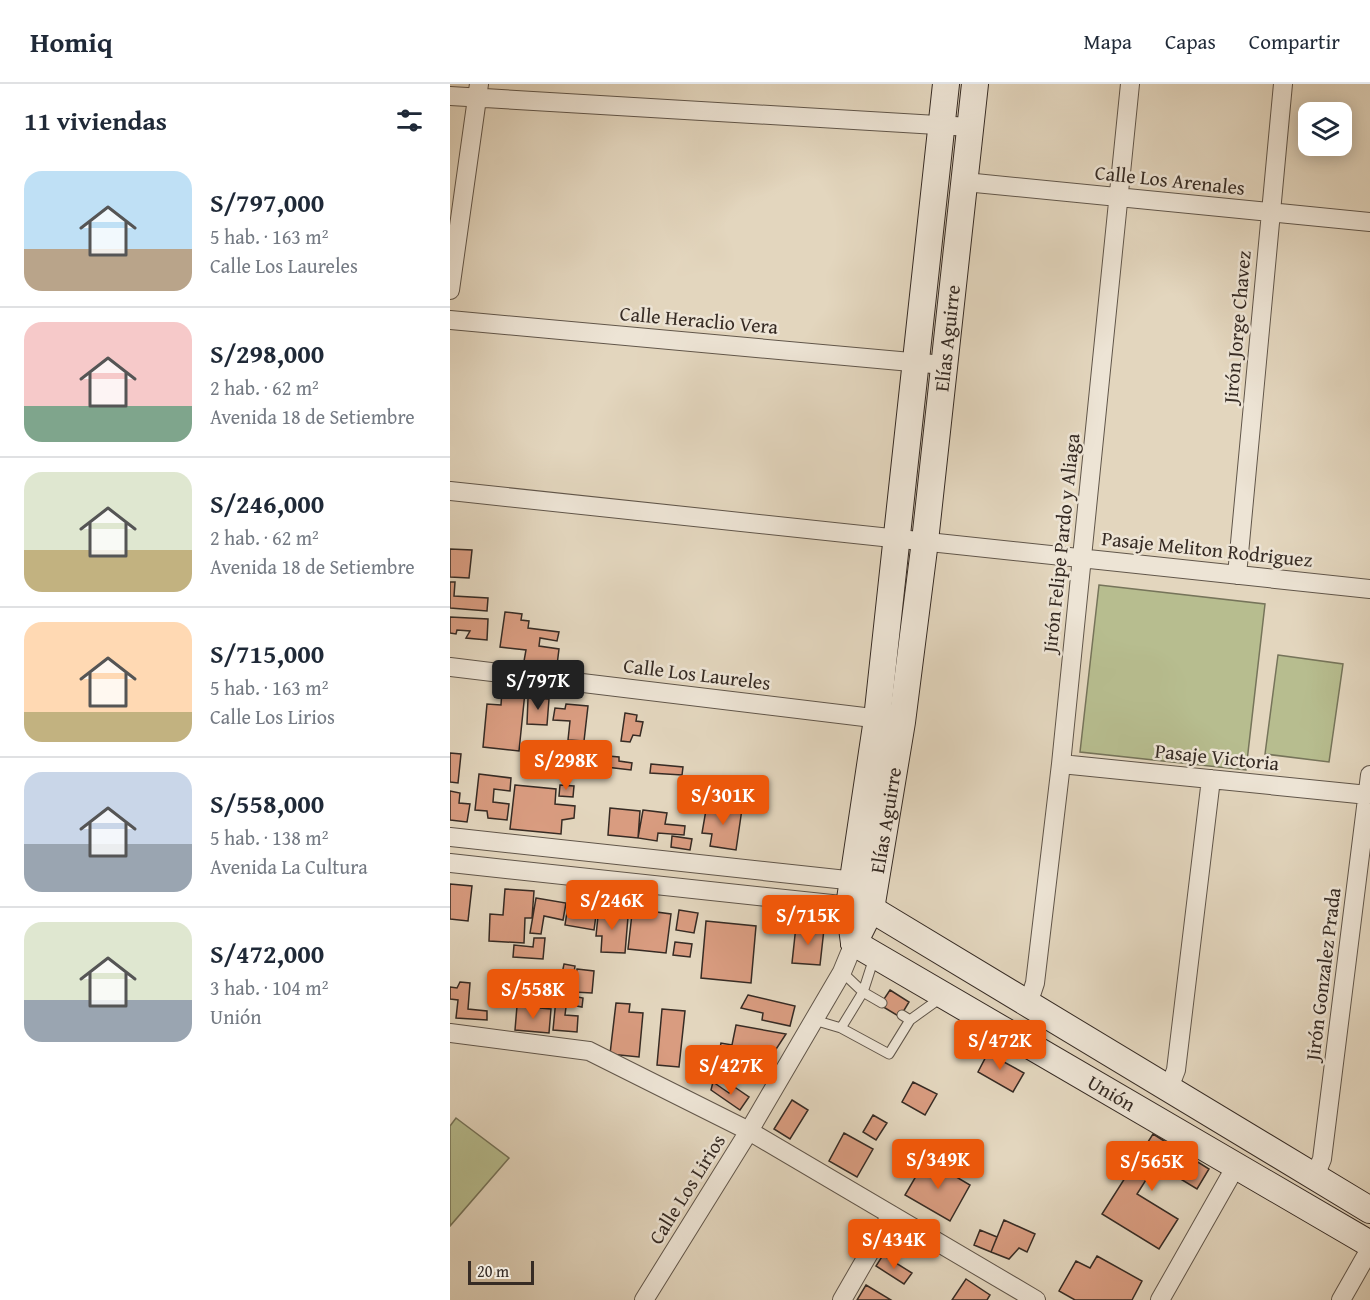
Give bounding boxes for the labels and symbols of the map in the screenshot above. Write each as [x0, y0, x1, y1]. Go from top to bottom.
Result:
street label: Calle Los Arenales [1094, 157, 1247, 202]
street label: Jirón Jorge Chavez [1215, 249, 1258, 408]
street label: Elías Aguirre [926, 283, 967, 393]
street label: Calle Heraclio Vera [619, 298, 780, 341]
street label: Jirón Felipe Pardo y Aliaga [1034, 431, 1086, 657]
street label: Pasaje Meliton Rodriguez [1100, 523, 1314, 574]
street label: Calle Los Laureles [622, 650, 772, 697]
pin: S/797K [489, 660, 587, 711]
street label: Pasaje Victoria [1153, 736, 1281, 778]
pin: S/298K [517, 740, 615, 791]
street label: Elías Aguirre [862, 765, 908, 875]
pin: S/301K [674, 775, 772, 826]
pin: S/246K [563, 880, 661, 931]
street label: Jirón Gonzalez Prada [1297, 885, 1348, 1065]
pin: S/715K [759, 895, 857, 946]
pin: S/558K [484, 969, 582, 1020]
pin: S/472K [951, 1020, 1049, 1071]
pin: S/427K [682, 1045, 780, 1096]
street label: Unión [1082, 1067, 1141, 1118]
street label: Calle Los Lirios [641, 1128, 732, 1249]
pin: S/349K [889, 1139, 987, 1190]
pin: S/565K [1103, 1141, 1201, 1192]
pin: S/434K [845, 1219, 943, 1270]
scale bar [468, 1258, 534, 1286]

